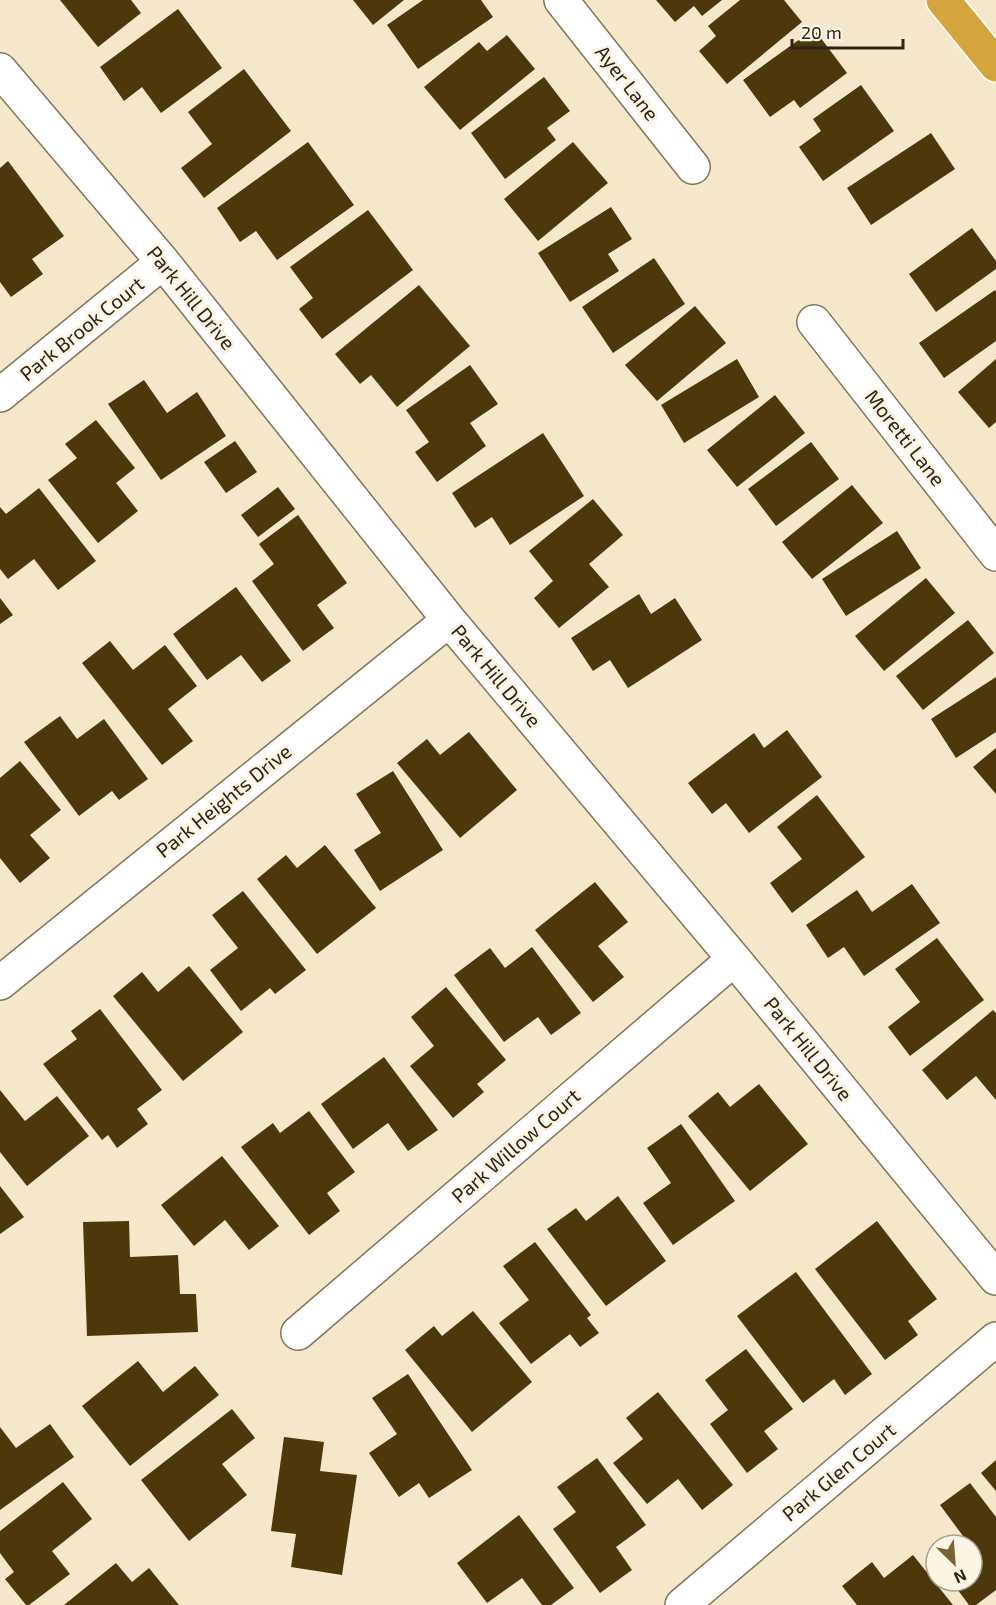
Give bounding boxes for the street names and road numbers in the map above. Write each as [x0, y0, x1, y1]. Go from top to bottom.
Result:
street label: Ayer Lane [591, 40, 665, 125]
street label: Park Hill Drive [143, 241, 241, 354]
street label: Park Brook Court [15, 271, 148, 385]
street label: Moretti Lane [861, 384, 951, 490]
street label: Park Hill Drive [447, 619, 547, 732]
street label: Park Heights Drive [151, 738, 296, 862]
street label: Park Hill Drive [760, 992, 858, 1105]
street label: Park Willow Court [446, 1083, 585, 1208]
street label: Park Glen Court [777, 1417, 900, 1526]

